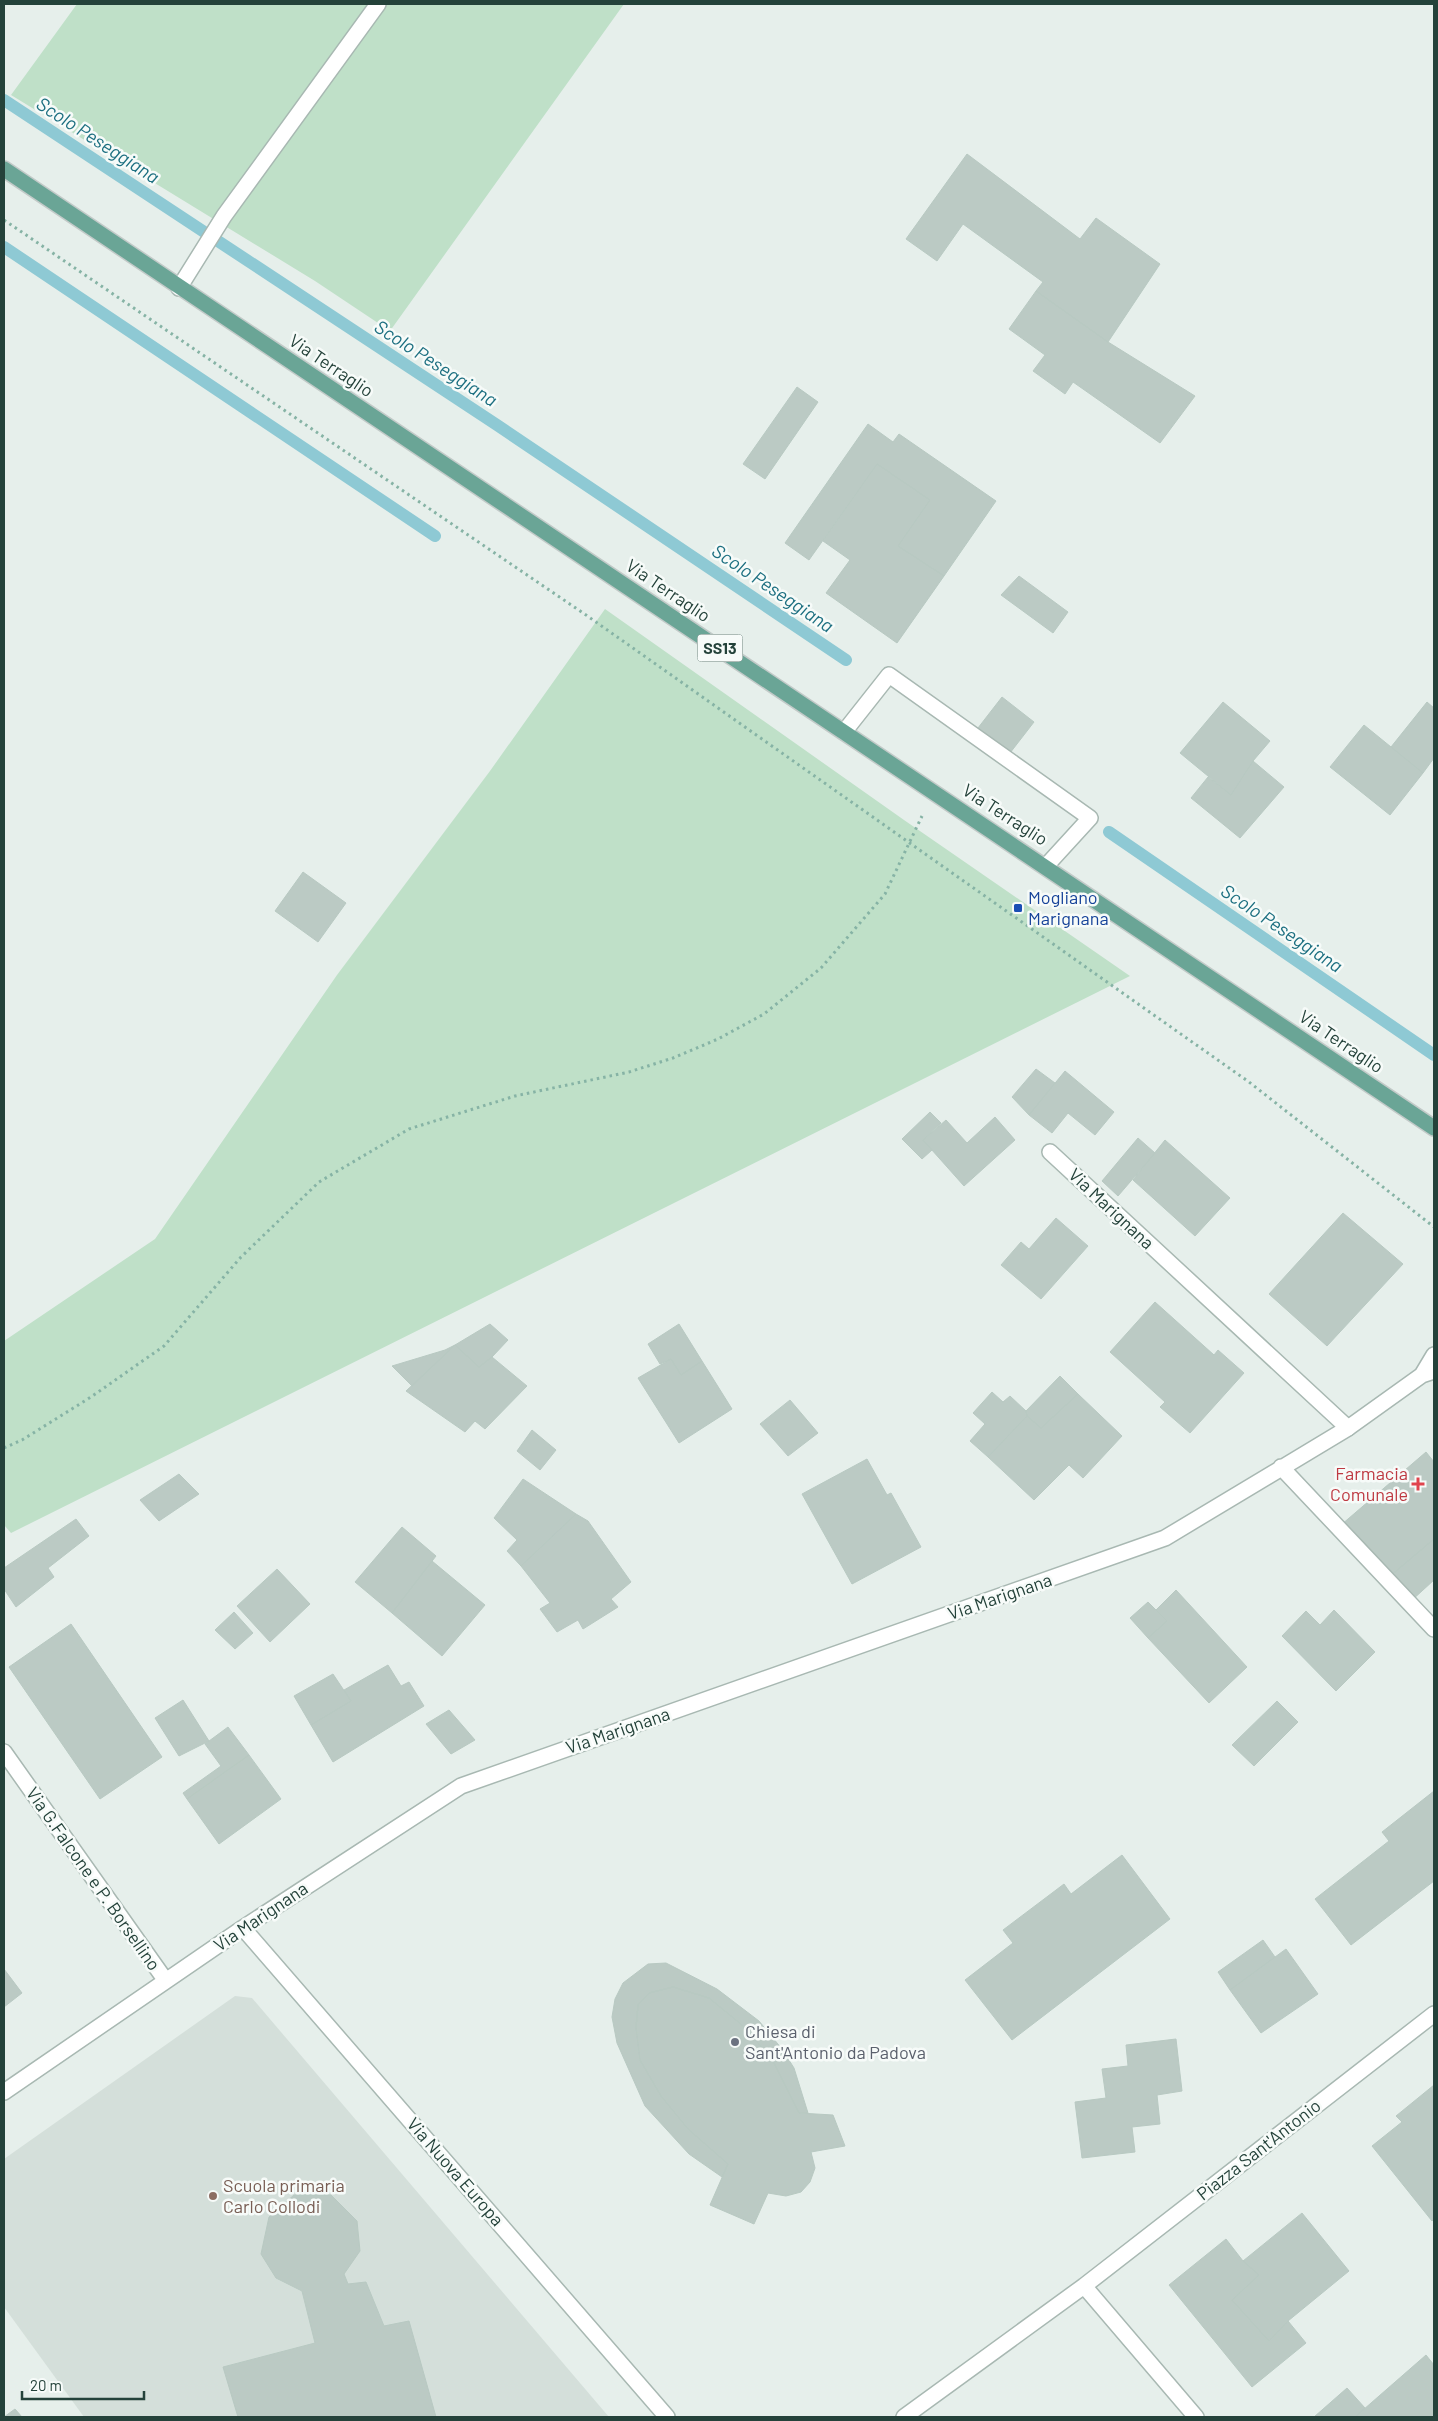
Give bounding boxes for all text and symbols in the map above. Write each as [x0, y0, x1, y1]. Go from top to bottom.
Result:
water label: Scolo Peseggiana [33, 91, 164, 188]
water label: Scolo Peseggiana [371, 314, 502, 411]
street label: Via Terraglio [285, 329, 378, 401]
water label: Scolo Peseggiana [708, 538, 838, 637]
street label: Via Terraglio [622, 554, 715, 626]
road number: SS13 [698, 634, 742, 661]
street label: Via Terraglio [959, 779, 1052, 850]
water label: Scolo Peseggiana [1217, 878, 1347, 977]
place label: Mogliano Marignana [1028, 886, 1109, 929]
marker: Mogliano Marignana [1012, 902, 1024, 914]
street label: Via Terraglio [1295, 1005, 1388, 1077]
street label: Via Marignana [1064, 1163, 1159, 1253]
place label: Farmacia Comunale [1330, 1462, 1408, 1505]
marker: Farmacia Comunale [1412, 1478, 1424, 1490]
street label: Via Marignana [945, 1568, 1055, 1624]
street label: Via Marignana [563, 1702, 673, 1758]
street label: Via G.Falcone e P. Borsellino [22, 1783, 166, 1974]
street label: Via Marignana [209, 1877, 312, 1956]
place label: Chiesa di Sant'Antonio da Padova [745, 2020, 926, 2063]
marker: Chiesa di Sant'Antonio da Padova [729, 2036, 741, 2048]
street label: Piazza Sant'Antonio [1192, 2094, 1325, 2204]
street label: Via Nuova Europa [403, 2113, 509, 2230]
place label: Scuola primaria Carlo Collodi [223, 2174, 345, 2217]
marker: Scuola primaria Carlo Collodi [207, 2190, 219, 2202]
scale bar [22, 2368, 145, 2400]
text: 20 m [30, 2376, 62, 2394]

